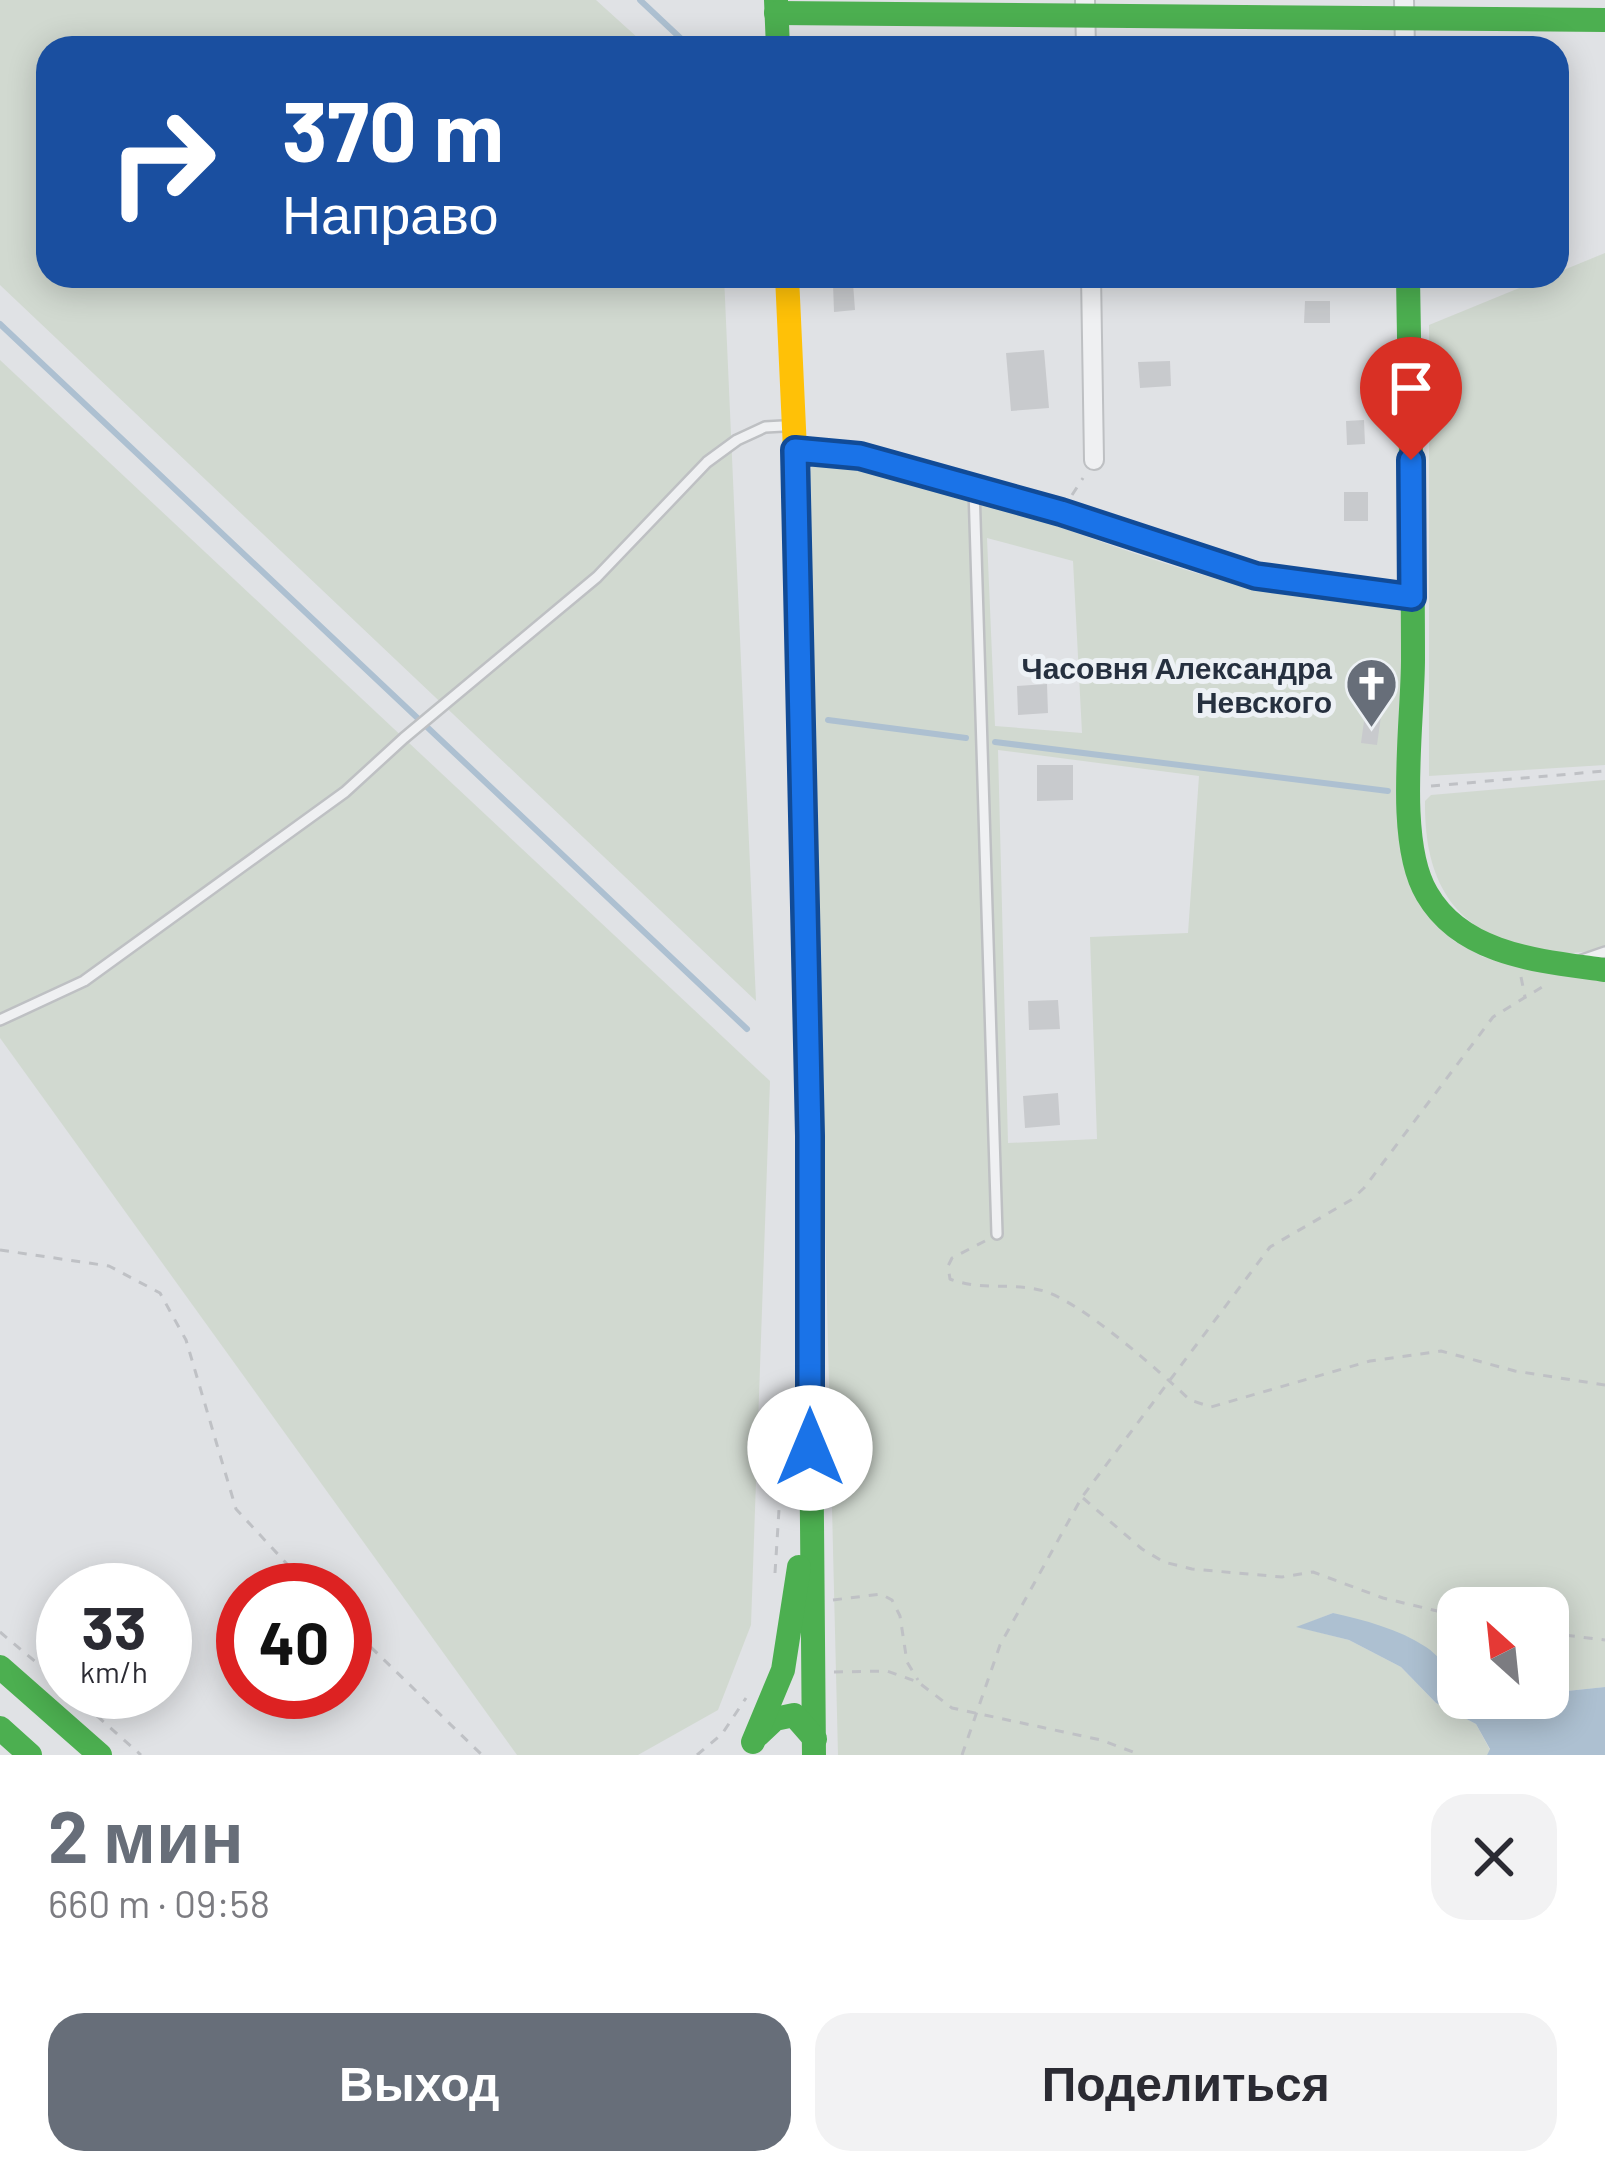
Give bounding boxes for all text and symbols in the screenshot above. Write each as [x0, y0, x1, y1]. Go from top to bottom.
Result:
text: 370 m [282, 78, 504, 179]
icon: right [84, 84, 240, 240]
text: Направо [282, 180, 498, 245]
pin [1360, 337, 1462, 460]
icon: arrive [1378, 355, 1444, 421]
place label: Часовня Александра Невского [1022, 649, 1332, 719]
church icon: Часовня Александра Невского [1343, 656, 1399, 730]
position arrow [747, 1385, 873, 1511]
speed limit sign: 40 [216, 1563, 372, 1719]
north arrow [1437, 1587, 1569, 1719]
map controls [1437, 1587, 1569, 1719]
text: 33 [82, 1590, 146, 1662]
text: km/h [80, 1653, 148, 1689]
text: 2 мин [48, 1791, 244, 1877]
button: close [1431, 1794, 1557, 1920]
text: 660 m · 09:58 [48, 1879, 270, 1926]
button: Выход [48, 2013, 791, 2151]
button: Поделиться [815, 2013, 1557, 2151]

